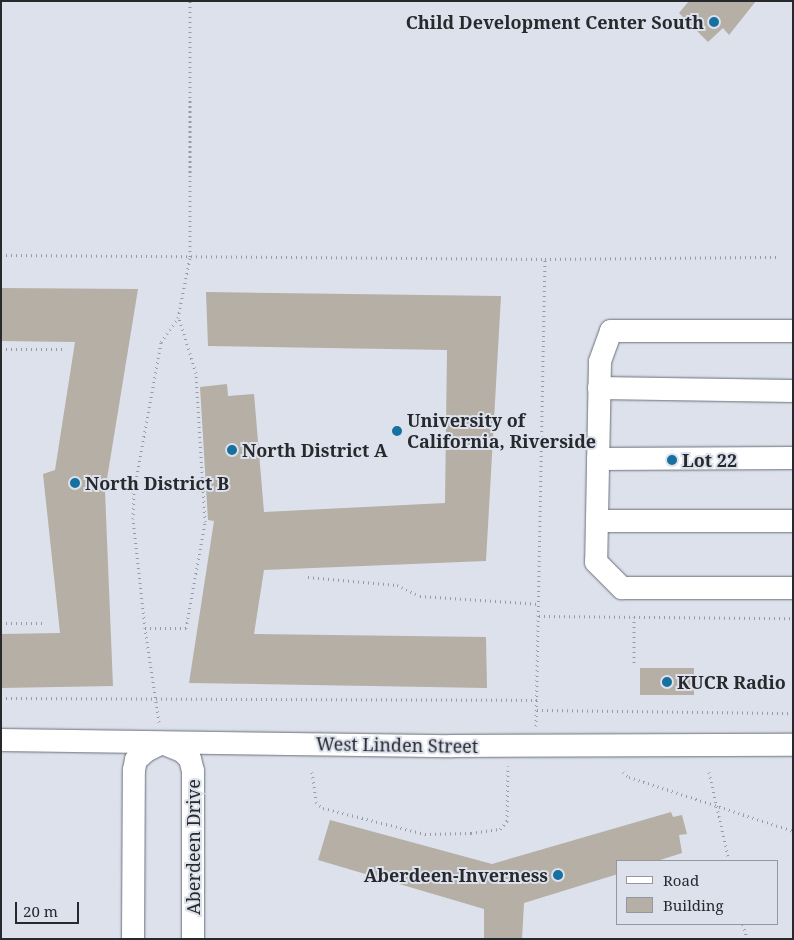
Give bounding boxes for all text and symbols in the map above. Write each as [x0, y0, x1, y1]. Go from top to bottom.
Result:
place label: Child Development Center South [406, 11, 704, 33]
marker: Child Development Center South [708, 16, 720, 28]
place label: University of California, Riverside [407, 410, 596, 452]
marker: University of California, Riverside [391, 425, 403, 437]
place label: North District A [242, 439, 387, 461]
marker: North District A [226, 444, 238, 456]
place label: Lot 22 [682, 449, 737, 471]
marker: Lot 22 [666, 454, 678, 466]
place label: North District B [85, 472, 229, 494]
marker: North District B [69, 477, 81, 489]
place label: KUCR Radio [677, 671, 786, 693]
marker: KUCR Radio [661, 676, 673, 688]
street label: West Linden Street [316, 733, 478, 757]
street label: Aberdeen Drive [182, 779, 204, 915]
legend [616, 860, 779, 925]
place label: Aberdeen-Inverness [364, 864, 548, 886]
marker: Aberdeen-Inverness [552, 869, 564, 881]
text: Road [663, 870, 699, 890]
scale bar [18, 892, 81, 924]
text: Building [663, 895, 724, 915]
text: 20 m [23, 901, 58, 921]

